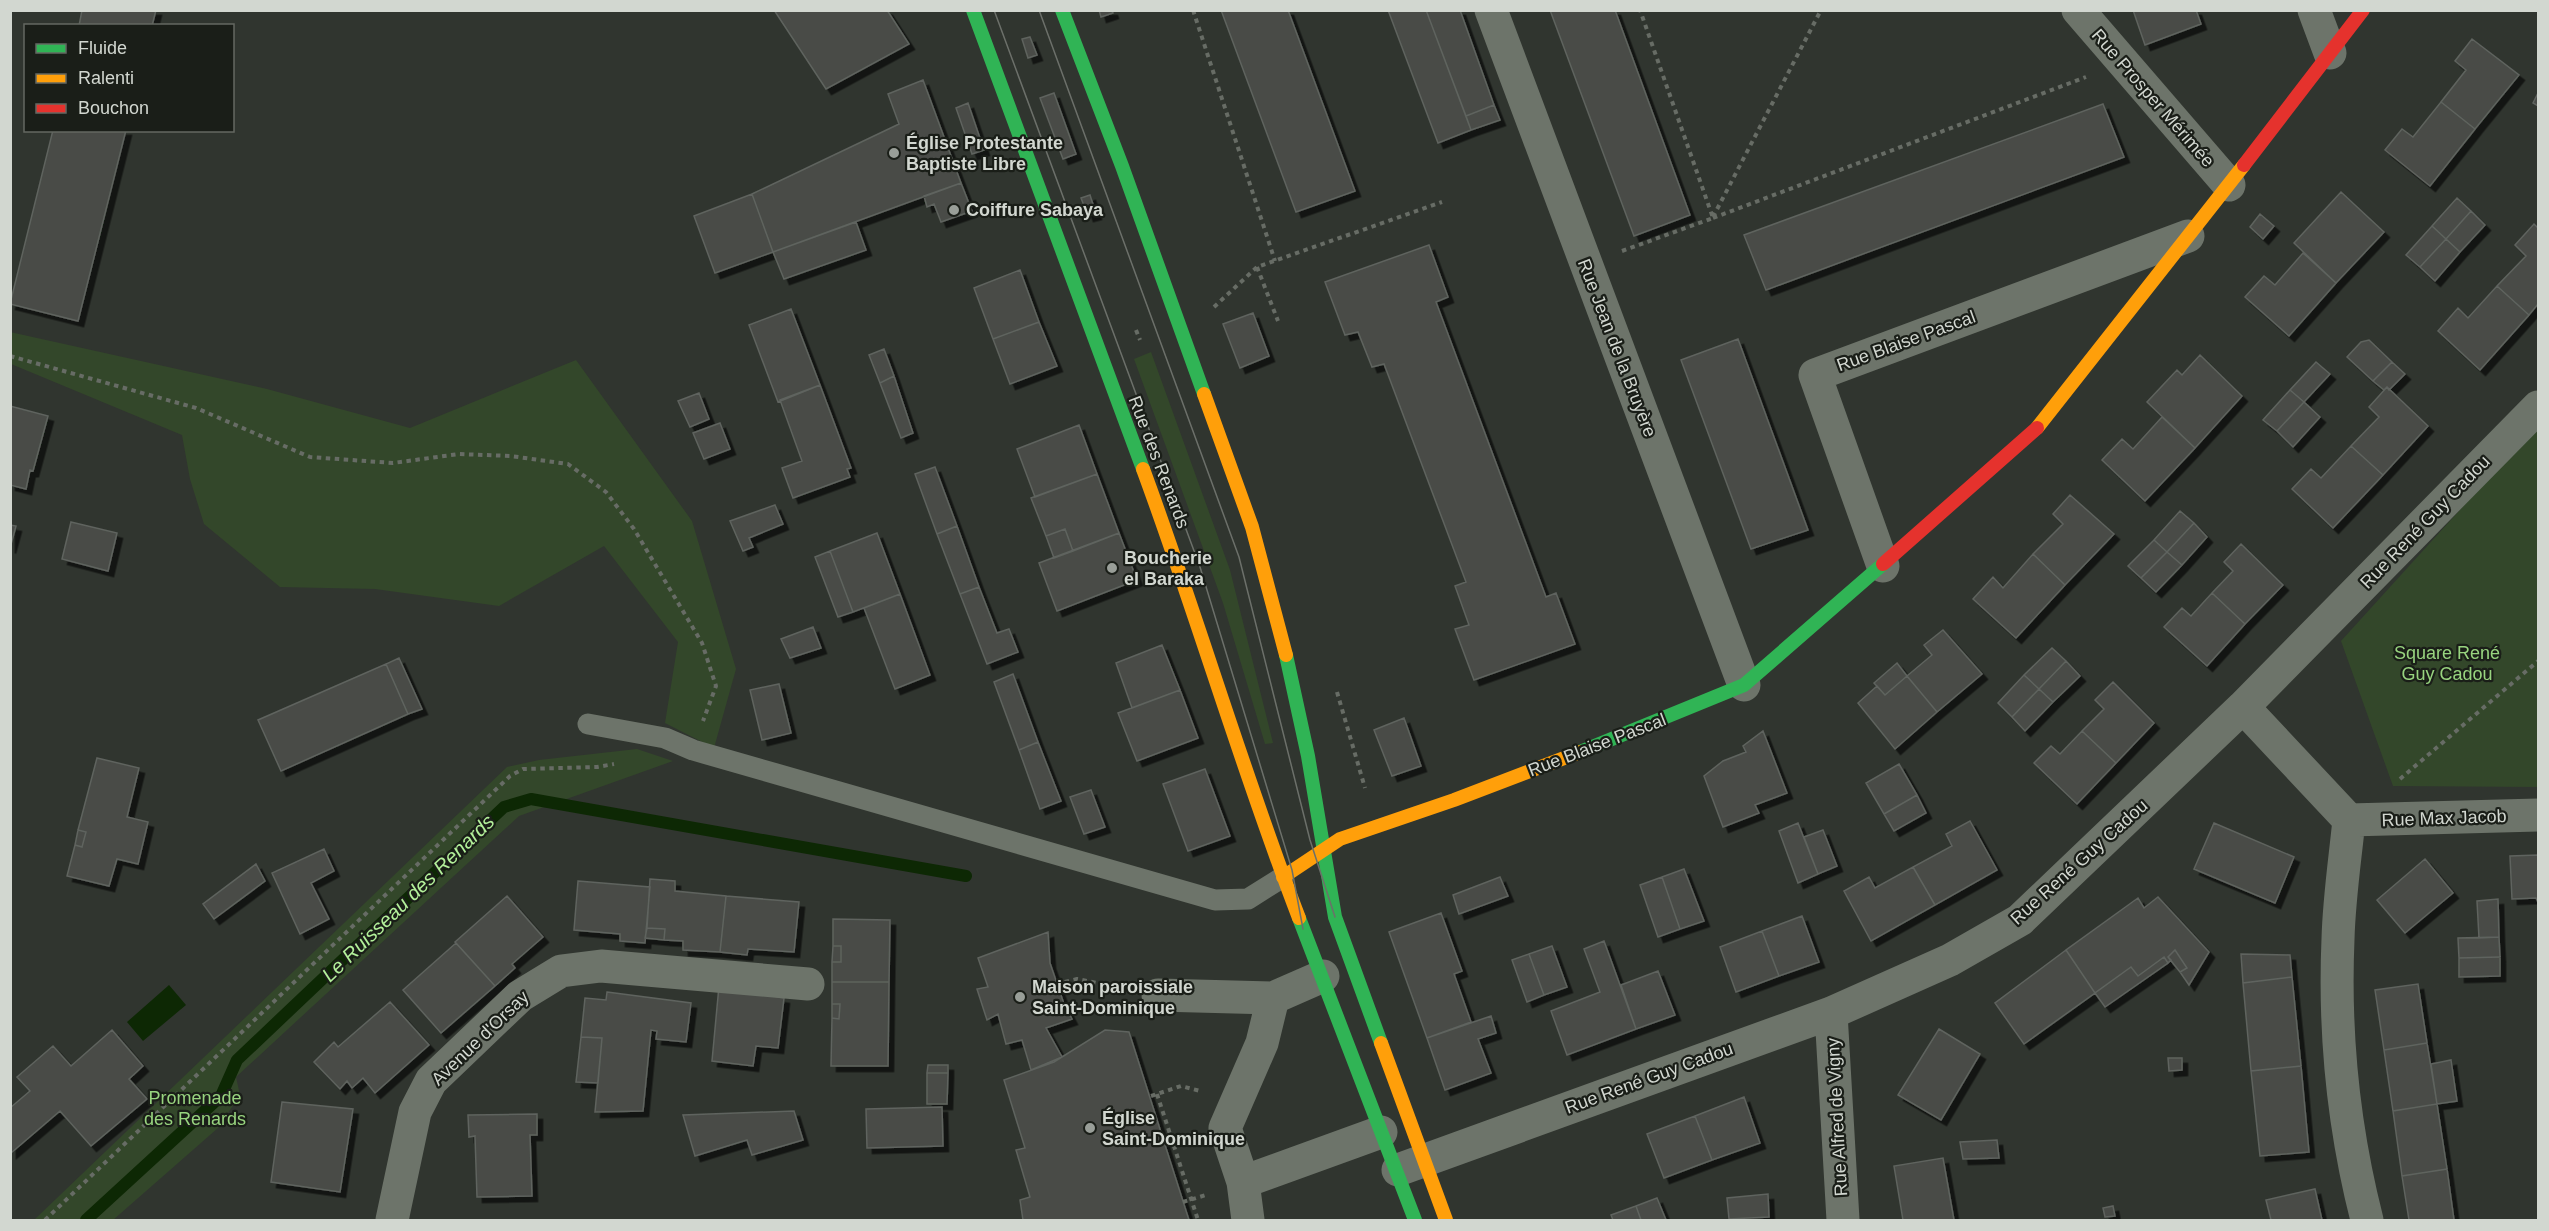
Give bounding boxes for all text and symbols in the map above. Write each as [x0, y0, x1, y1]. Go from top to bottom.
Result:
legend [24, 24, 234, 132]
street label: Rue Prosper Mérimée [2088, 25, 2218, 171]
text: Fluide [78, 38, 127, 58]
text: Ralenti [78, 68, 134, 88]
text: Bouchon [78, 98, 149, 118]
place label: Église Protestante Baptiste Libre [906, 132, 1063, 174]
marker: Église Protestante Baptiste Libre [887, 146, 901, 160]
place label: Coiffure Sabaya [966, 200, 1104, 220]
marker: Coiffure Sabaya [947, 203, 961, 217]
street label: Rue Jean de la Bruyère [1574, 256, 1660, 440]
street label: Rue Blaise Pascal [1834, 307, 1978, 375]
street label: Rue des Renards [1125, 393, 1193, 531]
street label: Rue René Guy Cadou [2356, 451, 2494, 593]
place label: Boucherie el Baraka [1124, 548, 1212, 589]
marker: Boucherie el Baraka [1105, 561, 1119, 575]
park label: Square René Guy Cadou [2394, 643, 2500, 684]
street label: Rue Blaise Pascal [1525, 709, 1669, 781]
street label: Rue René Guy Cadou [2006, 795, 2152, 929]
street label: Rue Max Jacob [2381, 806, 2507, 830]
water label: Le Ruisseau des Renards [318, 810, 498, 986]
place label: Maison paroissiale Saint-Dominique [1032, 977, 1193, 1018]
street label: Avenue d'Orsay [427, 987, 533, 1089]
marker: Maison paroissiale Saint-Dominique [1013, 990, 1027, 1004]
street label: Rue Alfred de Vigny [1823, 1037, 1851, 1197]
street label: Rue René Guy Cadou [1562, 1038, 1736, 1118]
park label: Promenade des Renards [144, 1088, 246, 1129]
place label: Église Saint-Dominique [1102, 1107, 1245, 1149]
marker: Église Saint-Dominique [1083, 1121, 1097, 1135]

